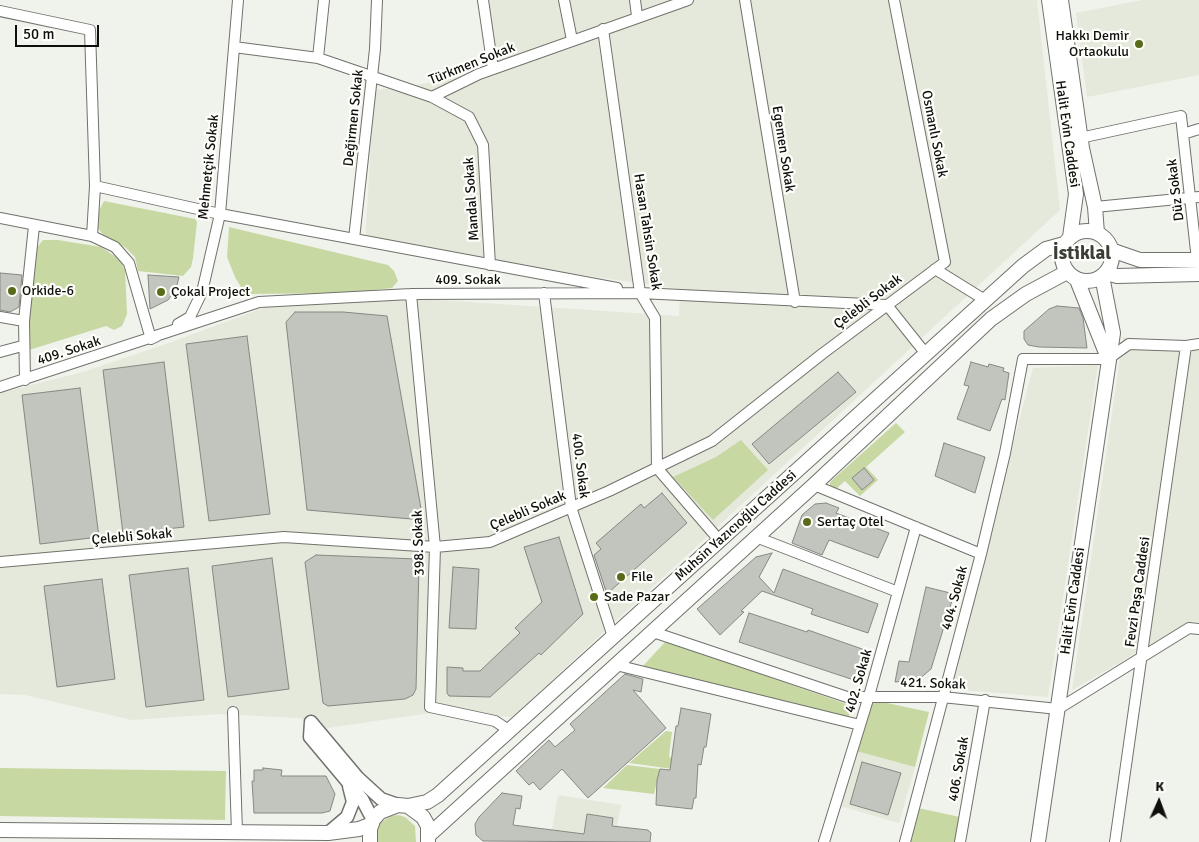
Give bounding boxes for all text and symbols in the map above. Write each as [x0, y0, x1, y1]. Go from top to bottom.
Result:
scale bar [18, 15, 101, 47]
text: 50 m [23, 25, 54, 43]
place label: Hakkı Demir Ortaokulu [1055, 28, 1129, 60]
marker: Hakkı Demir Ortaokulu [1133, 38, 1145, 50]
street label: Türkmen Sokak [427, 39, 517, 89]
street label: Değirmen Sokak [341, 69, 367, 167]
street label: Halit Evin Caddesi [1051, 79, 1083, 189]
street label: Osmanlı Sokak [917, 89, 951, 179]
street label: Egemen Sokak [768, 105, 798, 193]
street label: Mehmetçik Sokak [195, 114, 223, 220]
street label: Mandal Sokak [461, 157, 483, 241]
street label: Düz Sokak [1164, 158, 1188, 222]
street label: Hasan Tahsin Sokak [629, 172, 665, 292]
district label: İstiklal [1053, 243, 1111, 265]
street label: Çelebli Sokak [831, 271, 905, 333]
street label: 409. Sokak [435, 272, 501, 288]
place label: Orkide-6 [22, 283, 74, 299]
place label: Çokal Project [171, 284, 250, 300]
marker: Orkide-6 [6, 285, 18, 297]
marker: Çokal Project [155, 286, 167, 298]
street label: 409. Sokak [35, 333, 103, 369]
street label: 400. Sokak [568, 432, 592, 500]
street label: Muhsin Yazıcıoğlu Caddesi [672, 467, 800, 585]
street label: Çelebli Sokak [488, 487, 568, 535]
street label: 398. Sokak [409, 510, 429, 576]
place label: Sertaç Otel [817, 514, 884, 530]
marker: Sertaç Otel [801, 516, 813, 528]
street label: Çelebli Sokak [91, 525, 173, 549]
street label: Fevzi Paşa Caddesi [1122, 536, 1154, 648]
street label: Halit Evin Caddesi [1057, 546, 1089, 656]
street label: 404. Sokak [938, 564, 972, 632]
place label: File [631, 569, 653, 585]
marker: File [615, 571, 627, 583]
place label: Sade Pazar [604, 589, 670, 605]
marker: Sade Pazar [588, 591, 600, 603]
street label: 402. Sokak [842, 647, 876, 715]
street label: 421. Sokak [900, 674, 966, 694]
street label: 406. Sokak [945, 735, 973, 803]
north arrow [1134, 777, 1184, 827]
text: K [1155, 778, 1164, 795]

